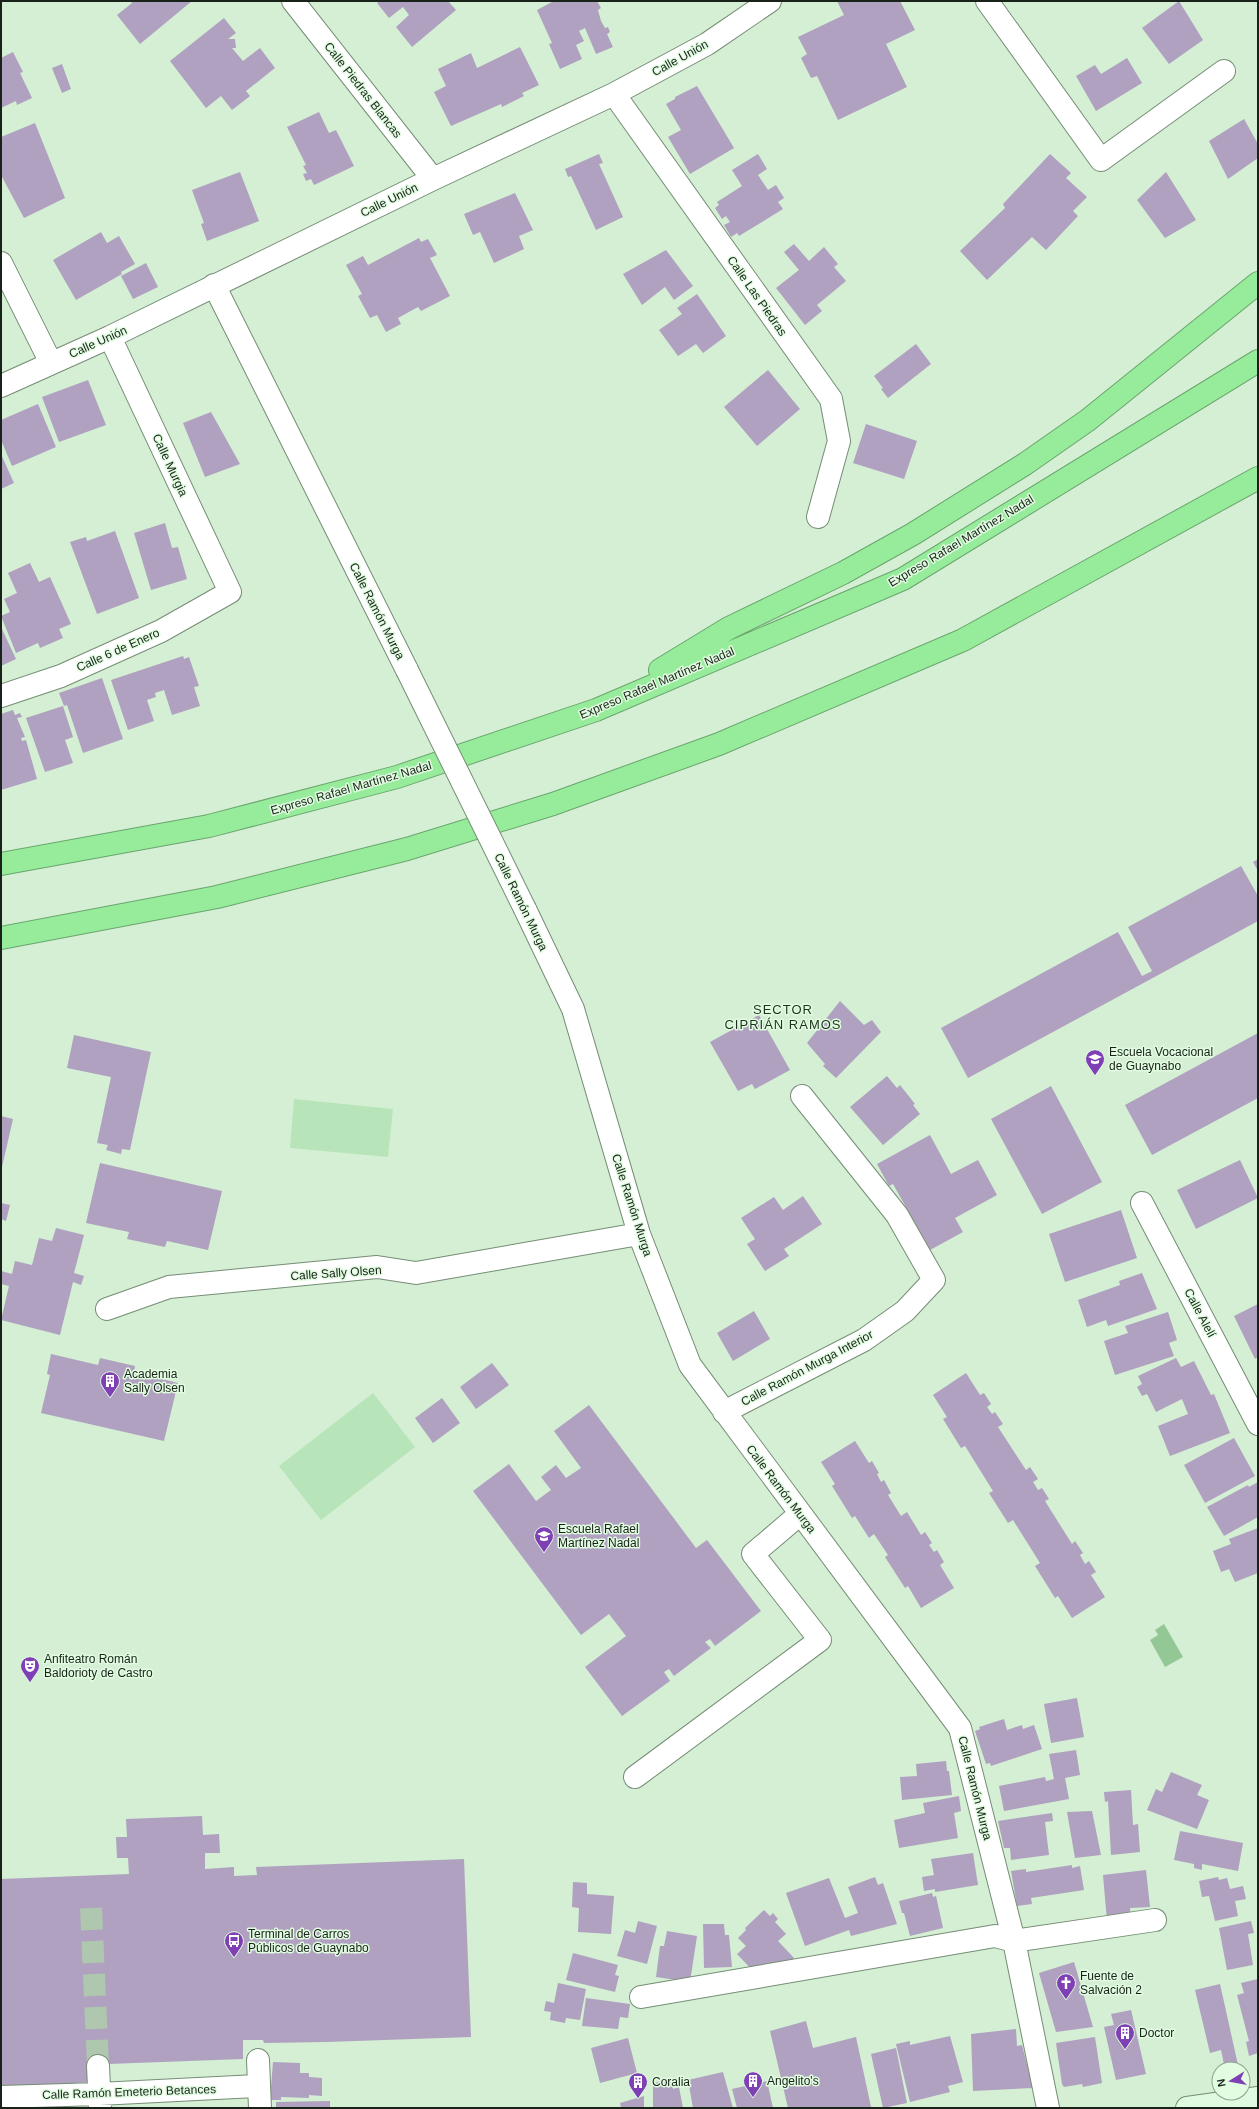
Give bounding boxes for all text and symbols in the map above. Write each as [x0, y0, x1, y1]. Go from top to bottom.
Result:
street label: Calle Unión [649, 37, 711, 79]
street label: Calle Piedras Blancas [321, 39, 405, 141]
street label: Calle Unión [358, 180, 420, 220]
street label: Calle Las Piedras [724, 253, 790, 339]
street label: Calle Unión [67, 323, 129, 361]
street label: Calle Murgia [149, 432, 191, 499]
street label: Expreso Rafael Martínez Nadal [886, 492, 1036, 590]
street label: Calle Ramón Murga [347, 560, 408, 662]
street label: Calle 6 de Enero [74, 625, 162, 675]
street label: Expreso Rafael Martínez Nadal [578, 644, 736, 722]
street label: Expreso Rafael Martínez Nadal [269, 758, 433, 818]
street label: Calle Ramón Murga [491, 851, 551, 953]
district label: SECTOR CIPRIÁN RAMOS [724, 1002, 842, 1032]
place label: Escuela Vocacional de Guaynabo [1109, 1045, 1213, 1073]
school or university icon: Escuela Vocacional de Guaynabo [1084, 1048, 1106, 1076]
street label: Calle Ramón Murga [609, 1152, 655, 1258]
street label: Calle Sally Olsen [290, 1263, 382, 1283]
street label: Calle Alelí [1181, 1286, 1219, 1340]
street label: Calle Ramón Murga Interior [739, 1327, 875, 1409]
place label: Academia Sally Olsen [124, 1367, 185, 1395]
building icon: Academia Sally Olsen [99, 1370, 121, 1398]
street label: Calle Ramón Murga [743, 1442, 819, 1536]
place label: Escuela Rafael Martínez Nadal [558, 1522, 639, 1550]
school or university icon: Escuela Rafael Martínez Nadal [533, 1525, 555, 1553]
place label: Anfiteatro Román Baldorioty de Castro [44, 1652, 153, 1680]
theatre icon: Anfiteatro Román Baldorioty de Castro [19, 1655, 41, 1683]
street label: Calle Ramón Murga [955, 1735, 995, 1842]
place label: Terminal de Carros Públicos de Guaynabo [248, 1927, 369, 1955]
bus stop icon: Terminal de Carros Públicos de Guaynabo [223, 1930, 245, 1958]
place label: Fuente de Salvación 2 [1080, 1969, 1142, 1997]
church icon: Fuente de Salvación 2 [1055, 1972, 1077, 2000]
building icon: Doctor [1114, 2022, 1136, 2050]
place label: Doctor [1139, 2026, 1174, 2040]
north arrow [1211, 2061, 1251, 2101]
building icon: Angelito's [742, 2070, 764, 2098]
building icon: Coralia [627, 2071, 649, 2099]
place label: Angelito's [767, 2074, 819, 2088]
place label: Coralia [652, 2075, 690, 2089]
text: N [1215, 2078, 1228, 2088]
street label: Calle Ramón Emeterio Betances [42, 2082, 216, 2102]

